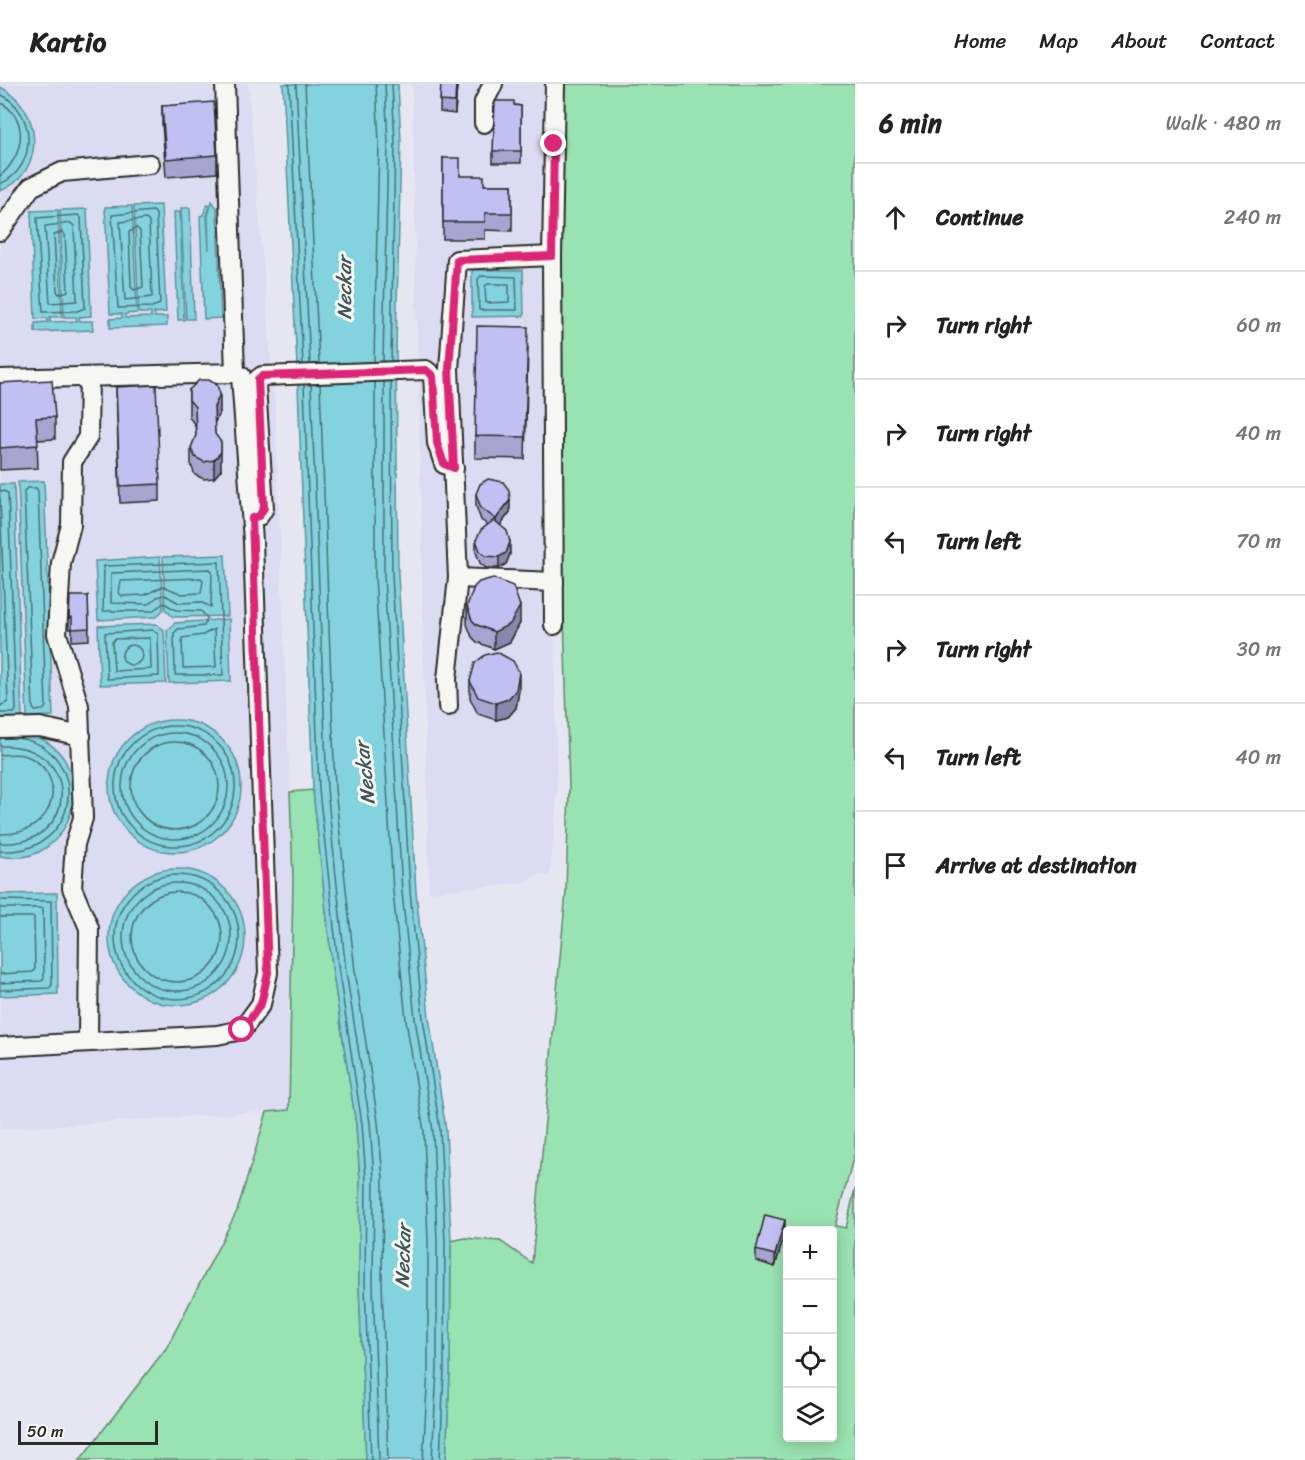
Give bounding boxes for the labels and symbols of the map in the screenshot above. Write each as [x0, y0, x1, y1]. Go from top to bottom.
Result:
route end [540, 130, 566, 156]
water label: Neckar [327, 253, 362, 319]
water label: Neckar [344, 736, 386, 806]
route start [228, 1016, 254, 1042]
water label: Neckar [384, 1220, 422, 1288]
scale bar [18, 1418, 158, 1446]

